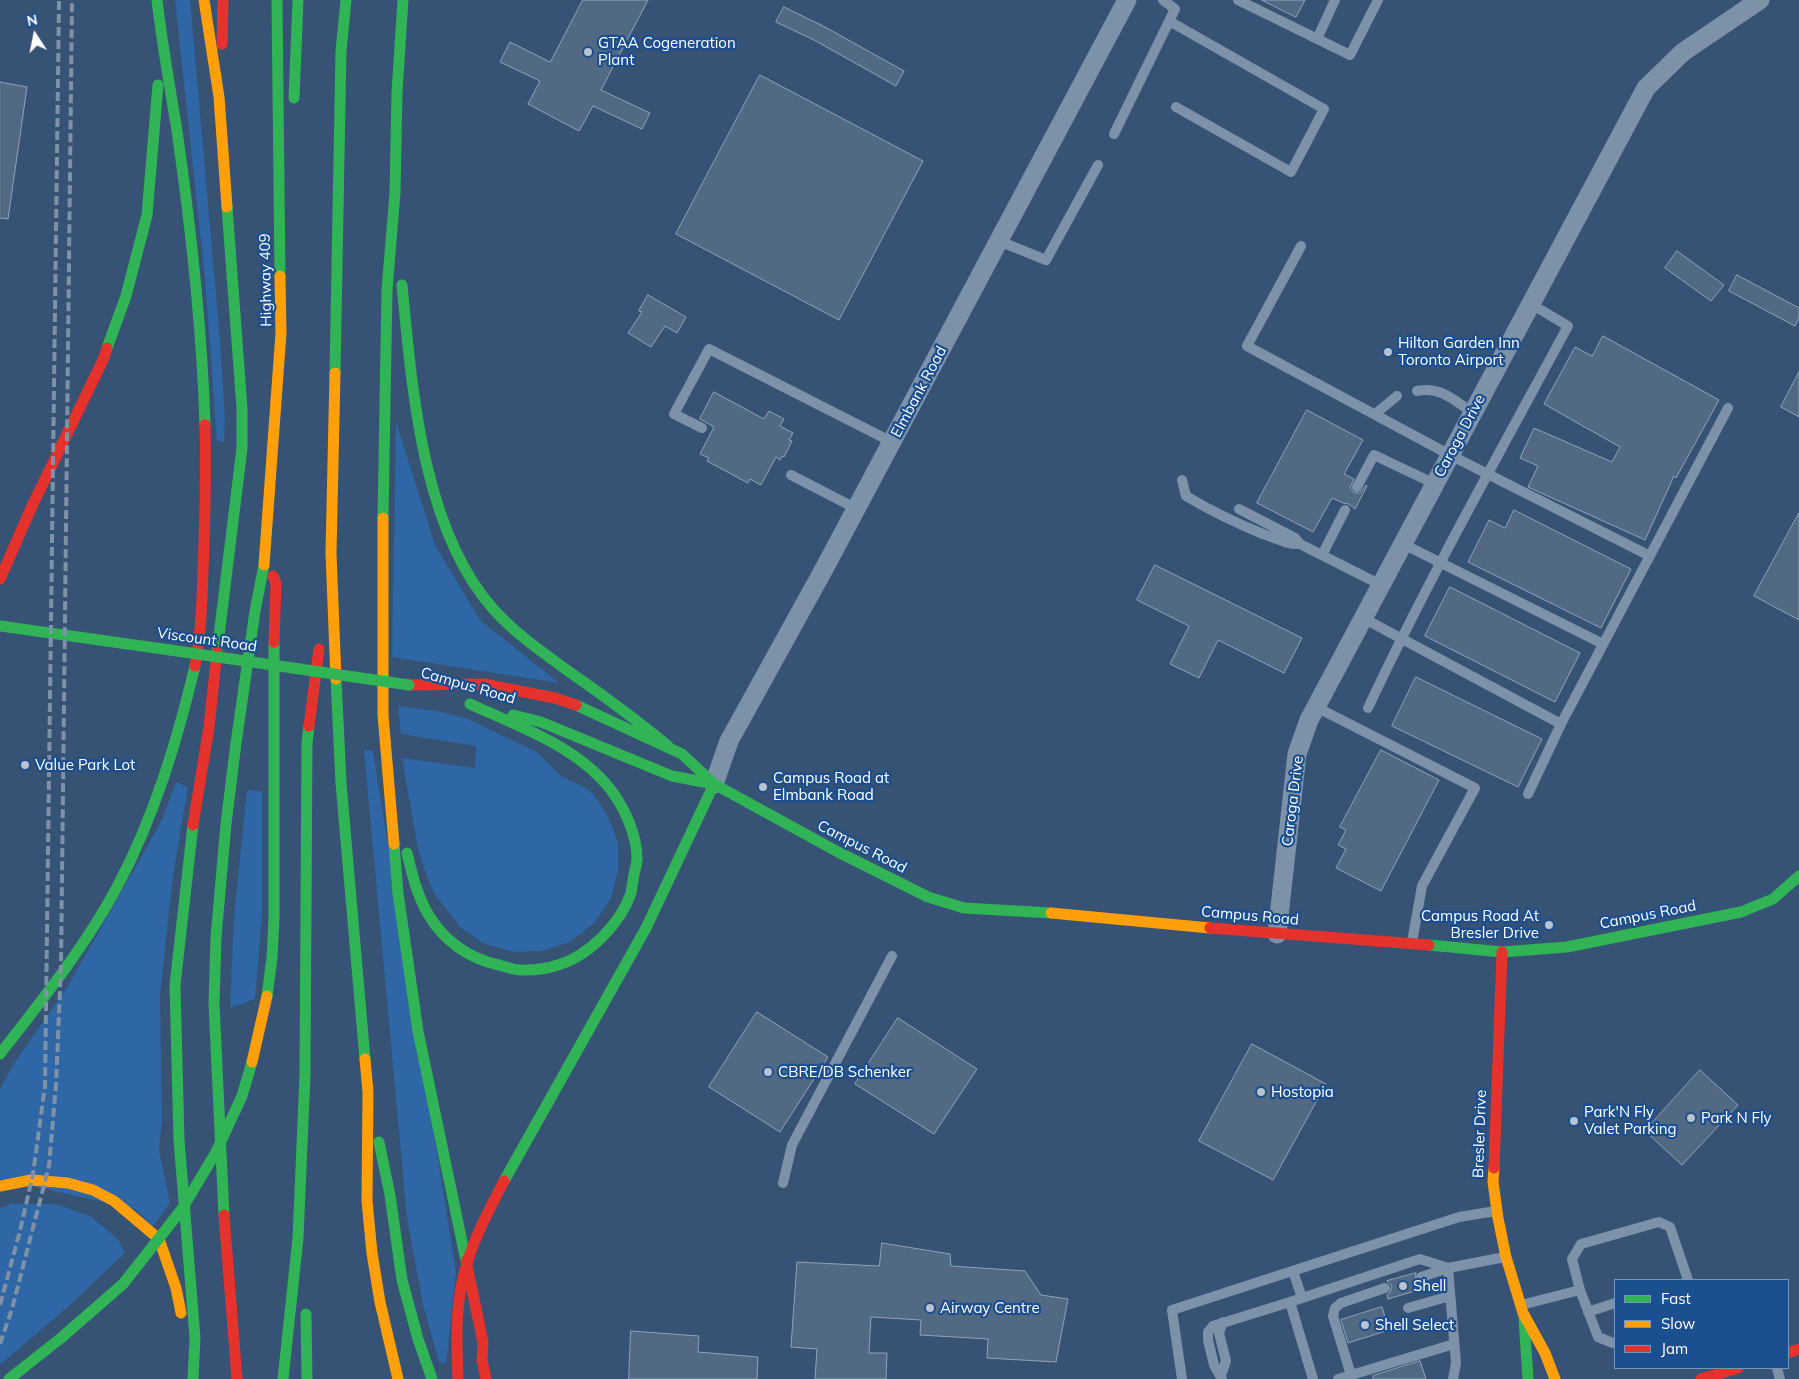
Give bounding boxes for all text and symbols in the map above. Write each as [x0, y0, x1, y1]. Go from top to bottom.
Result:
north arrow [10, 10, 60, 60]
text: N [25, 10, 39, 30]
place label: GTAA Cogeneration Plant [598, 34, 736, 69]
marker: GTAA Cogeneration Plant [582, 46, 594, 58]
street label: Highway 409 [256, 233, 276, 327]
place label: Hilton Garden Inn Toronto Airport [1398, 334, 1520, 369]
street label: Elmbank Road [887, 343, 951, 441]
marker: Hilton Garden Inn Toronto Airport [1382, 346, 1394, 358]
street label: Caroga Drive [1431, 392, 1489, 480]
street label: Viscount Road [156, 624, 258, 656]
street label: Campus Road [418, 664, 518, 708]
street label: Caroga Drive [1279, 755, 1307, 847]
place label: Value Park Lot [35, 756, 135, 774]
marker: Value Park Lot [19, 759, 31, 771]
place label: Campus Road at Elmbank Road [773, 769, 889, 804]
marker: Campus Road at Elmbank Road [757, 781, 769, 793]
street label: Campus Road [814, 817, 910, 877]
street label: Campus Road [1598, 897, 1698, 933]
street label: Campus Road [1200, 903, 1300, 929]
place label: Campus Road At Bresler Drive [1421, 907, 1539, 942]
marker: Campus Road At Bresler Drive [1543, 919, 1555, 931]
place label: CBRE/DB Schenker [778, 1063, 911, 1081]
marker: CBRE/DB Schenker [762, 1066, 774, 1078]
place label: Hostopia [1271, 1083, 1334, 1101]
marker: Hostopia [1255, 1086, 1267, 1098]
street label: Bresler Drive [1469, 1089, 1491, 1179]
place label: Park'N Fly Valet Parking [1584, 1103, 1676, 1138]
place label: Park N Fly [1701, 1109, 1772, 1127]
marker: Park N Fly [1685, 1112, 1697, 1124]
marker: Park'N Fly Valet Parking [1568, 1115, 1580, 1127]
place label: Shell [1413, 1277, 1446, 1295]
legend [1614, 1279, 1789, 1369]
marker: Shell [1397, 1280, 1409, 1292]
text: Fast [1661, 1289, 1691, 1308]
place label: Airway Centre [940, 1299, 1040, 1317]
marker: Airway Centre [924, 1302, 936, 1314]
text: Slow [1661, 1314, 1695, 1333]
place label: Shell Select [1375, 1316, 1454, 1334]
marker: Shell Select [1359, 1319, 1371, 1331]
text: Jam [1661, 1339, 1688, 1358]

